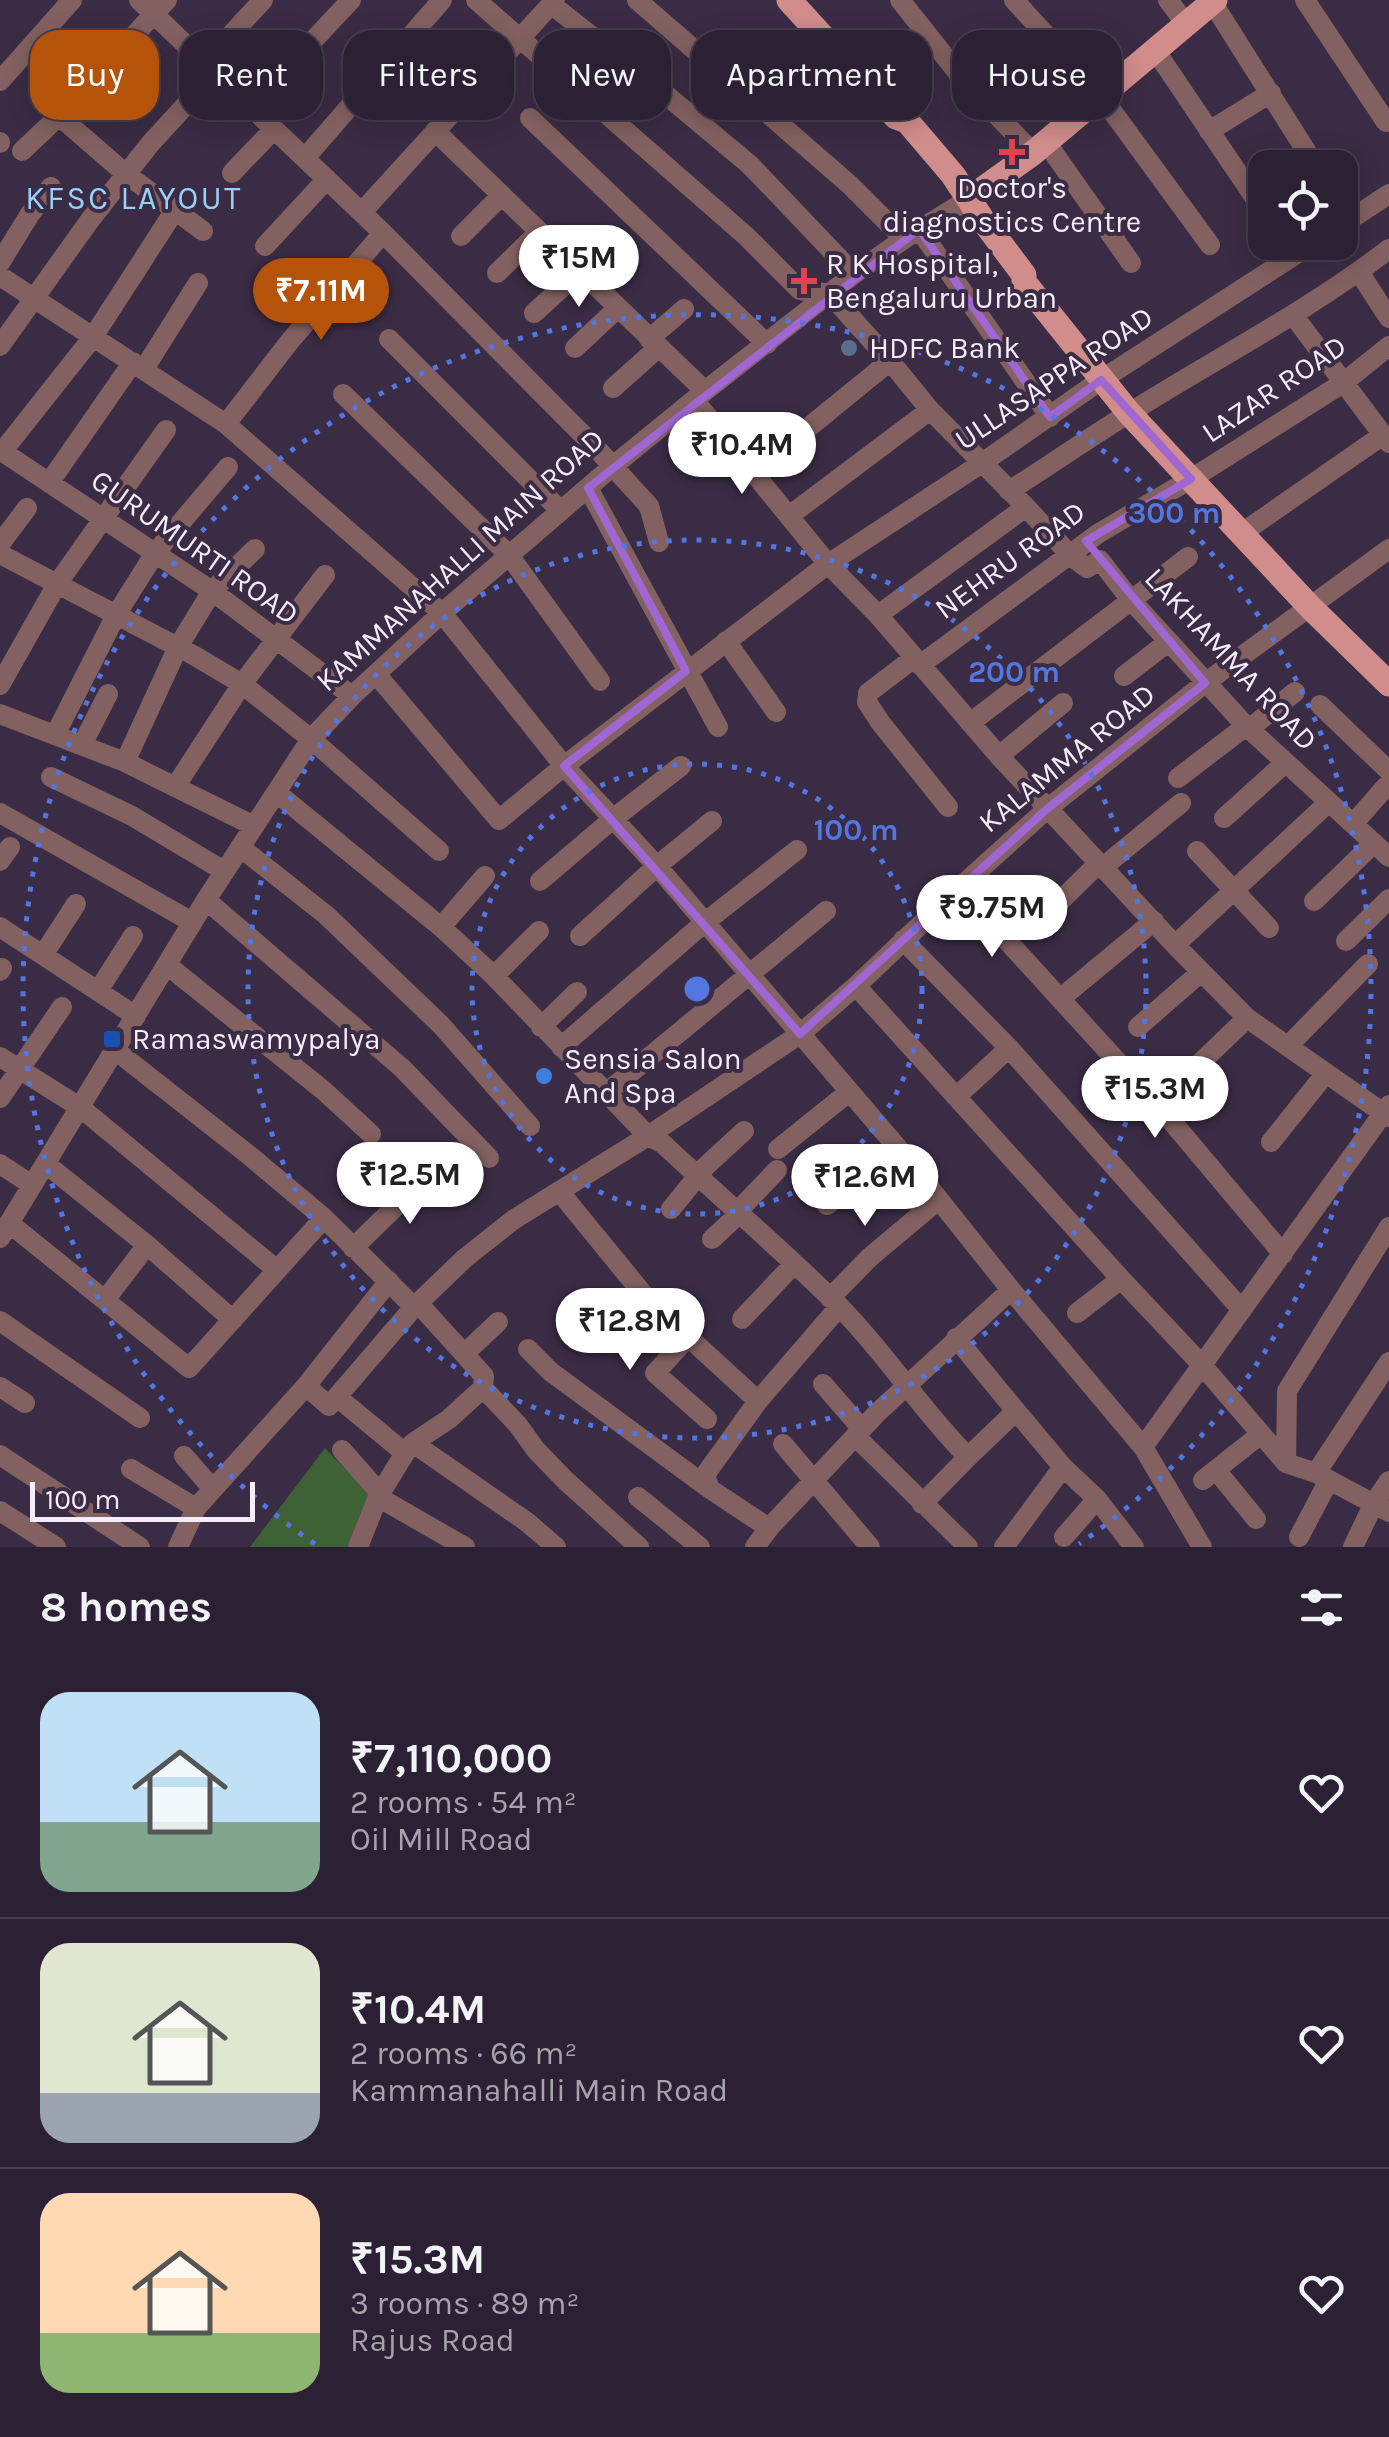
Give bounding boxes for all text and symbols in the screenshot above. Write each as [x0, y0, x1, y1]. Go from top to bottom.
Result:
chip: Buy [30, 30, 159, 120]
chip: Rent [179, 30, 323, 120]
chip: Filters [343, 30, 514, 120]
chip: New [534, 30, 671, 120]
chip: Apartment [691, 30, 932, 120]
chip: House [952, 30, 1122, 120]
marker: Doctor's diagnostics Centre [999, 139, 1025, 165]
map controls [1248, 150, 1358, 260]
button: locate [1248, 150, 1358, 260]
place label: Doctor's diagnostics Centre [883, 170, 1141, 240]
district label: KFSC LAYOUT [25, 180, 243, 217]
pin: ₹15M [520, 225, 638, 310]
text: ₹15M [541, 239, 617, 276]
place label: R K Hospital, Bengaluru Urban [826, 246, 1057, 316]
pin: ₹7.11M [240, 258, 402, 343]
marker: R K Hospital, Bengaluru Urban [791, 268, 817, 294]
text: ₹7.11M [275, 272, 367, 309]
street label: ULLASAPPA ROAD [948, 298, 1160, 458]
street label: LAZAR ROAD [1195, 328, 1353, 450]
place label: HDFC Bank [869, 330, 1020, 366]
marker: HDFC Bank [838, 337, 860, 359]
pin: ₹10.4M [661, 412, 823, 497]
street label: KAMMANAHALLI MAIN ROAD [308, 421, 612, 699]
text: ₹10.4M [690, 426, 794, 463]
street label: GURUMURTI ROAD [84, 462, 306, 632]
street label: NEHRU ROAD [928, 493, 1092, 627]
text: 300 m [1128, 495, 1220, 531]
street label: LAKHAMMA ROAD [1137, 560, 1325, 758]
text: 200 m [968, 654, 1060, 690]
street label: KALAMMA ROAD [971, 676, 1163, 840]
text: 100 m [814, 812, 898, 848]
pin: ₹9.75M [911, 875, 1073, 960]
text: ₹9.75M [938, 889, 1046, 926]
centre of rings [679, 971, 715, 1007]
place label: Ramaswamypalya [132, 1021, 380, 1057]
marker: Ramaswamypalya [101, 1028, 123, 1050]
place label: Sensia Salon And Spa [564, 1041, 742, 1111]
pin: ₹15.3M [1074, 1056, 1236, 1141]
marker: Sensia Salon And Spa [533, 1065, 555, 1087]
text: ₹15.3M [1103, 1070, 1207, 1107]
pin: ₹12.5M [329, 1142, 491, 1227]
pin: ₹12.6M [784, 1144, 946, 1229]
text: ₹12.5M [359, 1156, 461, 1193]
text: ₹12.6M [813, 1158, 917, 1195]
pin: ₹12.8M [549, 1288, 711, 1373]
text: ₹12.8M [578, 1302, 682, 1339]
scale bar [30, 1477, 255, 1522]
text: 100 m [45, 1483, 120, 1516]
icon: filters [1294, 1580, 1349, 1635]
text: 8 homes [40, 1582, 212, 1632]
icon: home [120, 1732, 240, 1852]
text: ₹7,110,000 [350, 1733, 552, 1783]
icon: heart [1294, 1765, 1349, 1820]
text: 2 rooms · 54 m² [350, 1784, 577, 1821]
text: Oil Mill Road [350, 1821, 533, 1858]
icon: home [120, 1983, 240, 2103]
text: ₹10.4M [350, 1984, 486, 2034]
icon: heart [1294, 2016, 1349, 2071]
text: 2 rooms · 66 m² [350, 2035, 577, 2072]
text: Kammanahalli Main Road [350, 2072, 728, 2109]
icon: home [120, 2233, 240, 2353]
text: ₹15.3M [350, 2234, 485, 2284]
icon: heart [1294, 2266, 1349, 2321]
text: 3 rooms · 89 m² [350, 2285, 579, 2322]
text: Rajus Road [350, 2322, 515, 2359]

